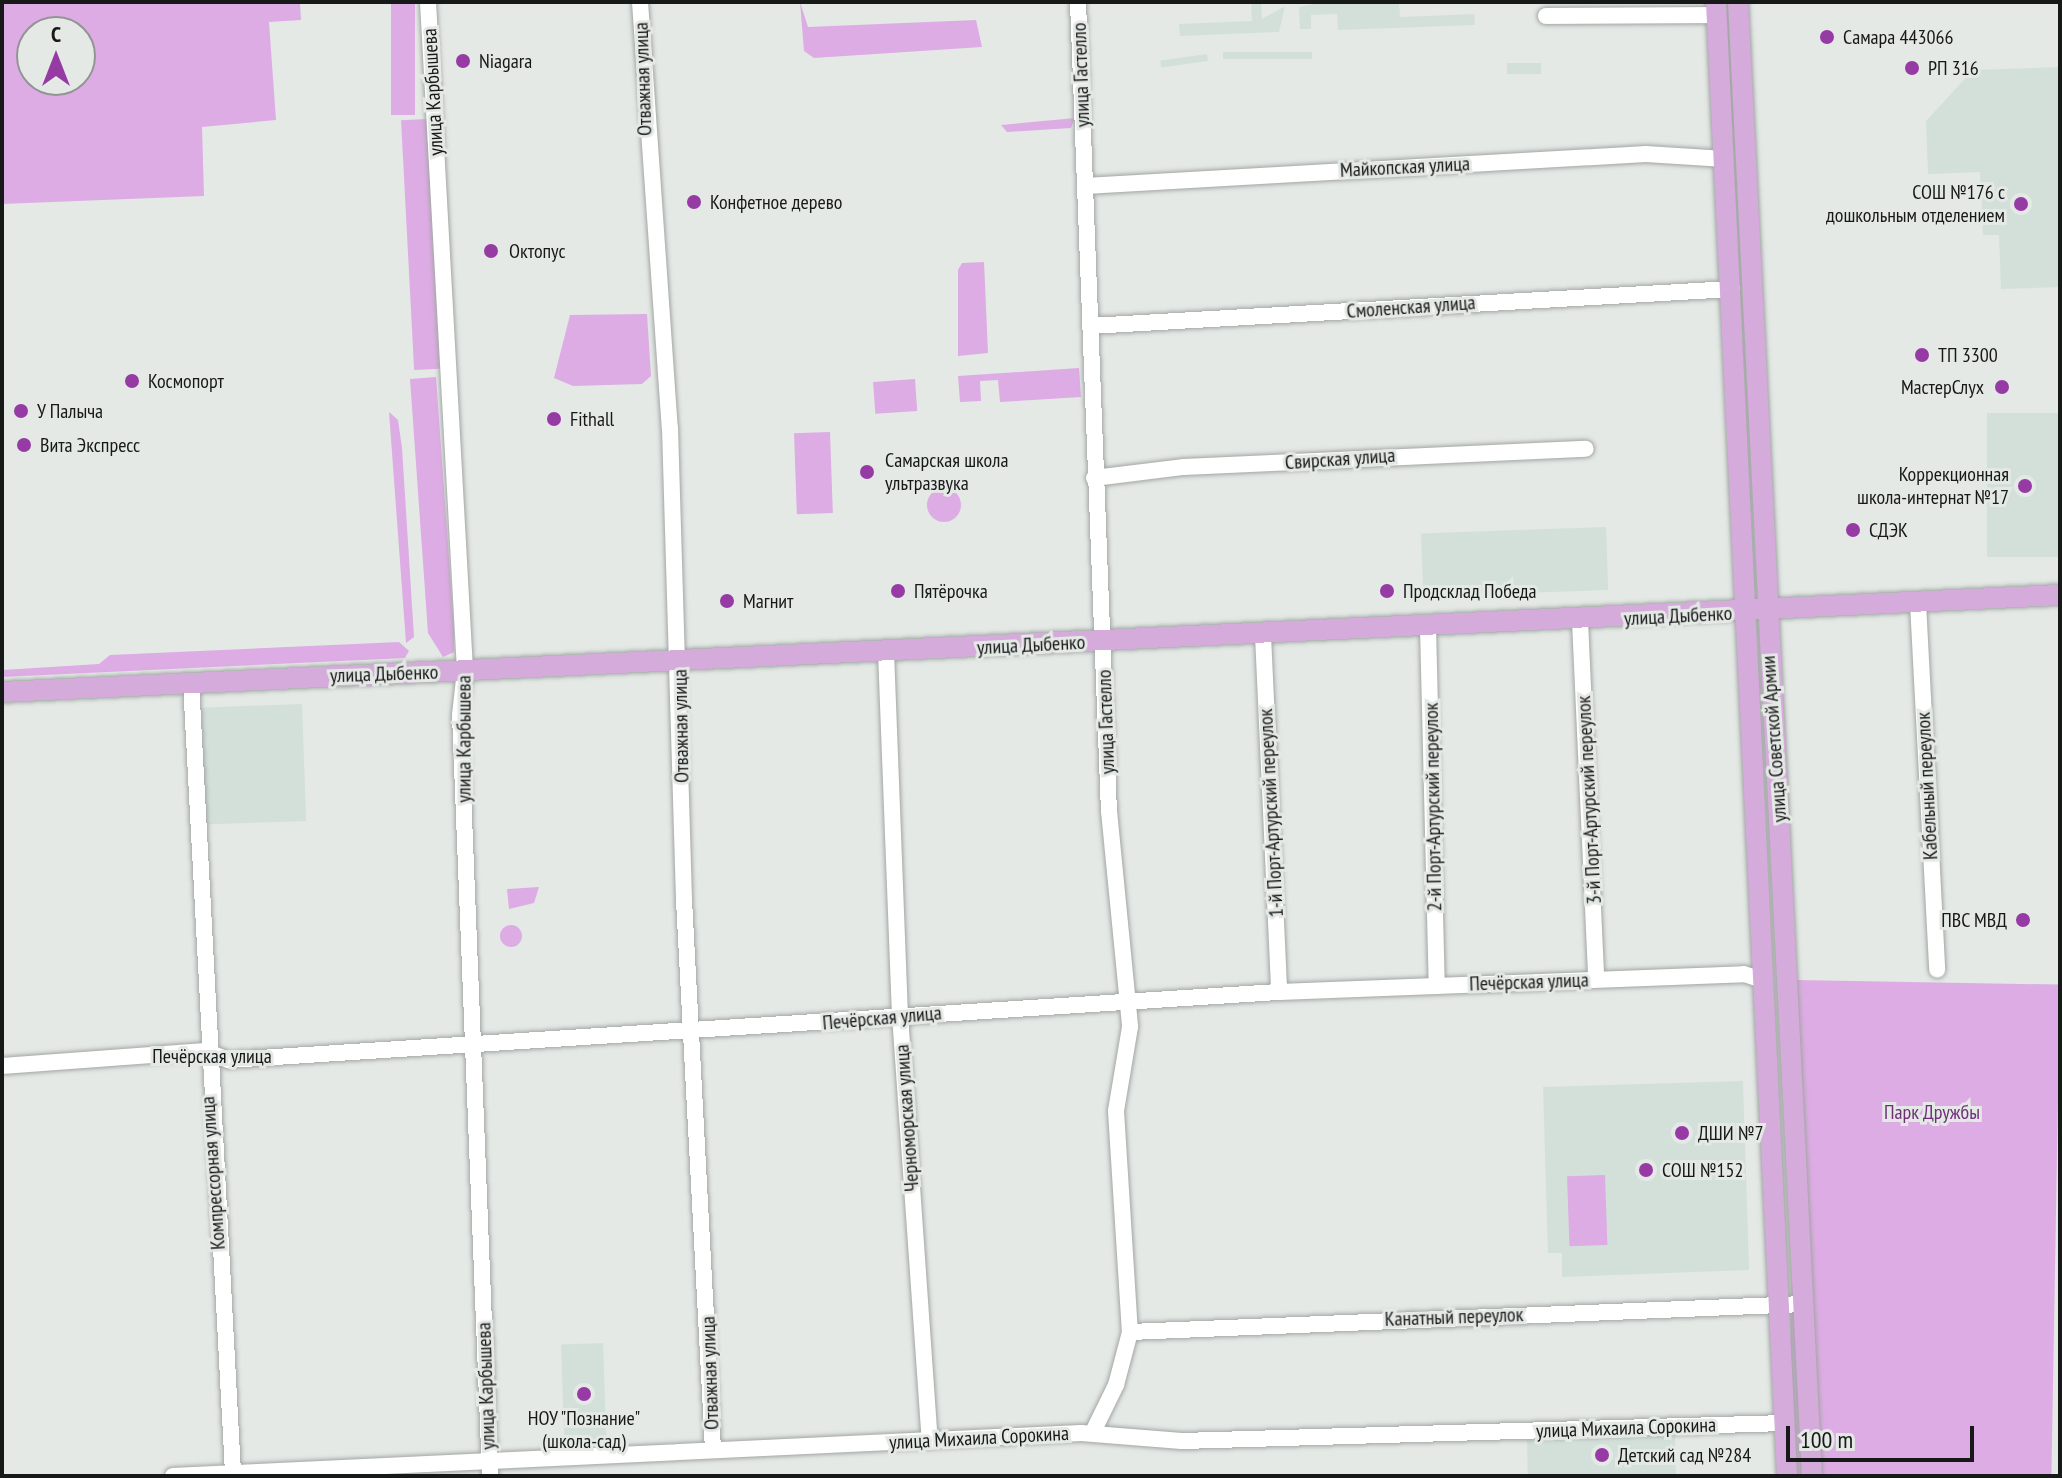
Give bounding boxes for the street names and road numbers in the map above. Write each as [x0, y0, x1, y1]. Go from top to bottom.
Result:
street label: Отважная улица [629, 22, 657, 136]
street label: улица Гастелло [1067, 22, 1095, 128]
street label: улица Карбышева [418, 28, 448, 156]
street label: Майкопская улица [1339, 152, 1471, 182]
street label: Смоленская улица [1346, 291, 1476, 323]
street label: Свирская улица [1284, 443, 1396, 475]
street label: улица Дыбенко [1623, 601, 1733, 631]
street label: улица Дыбенко [976, 630, 1086, 660]
street label: улица Советской Армии [1756, 655, 1792, 823]
street label: улица Дыбенко [329, 660, 439, 688]
street label: Отважная улица [668, 669, 694, 783]
street label: улица Гастелло [1092, 669, 1120, 775]
street label: улица Карбышева [452, 675, 476, 803]
street label: 3-й Порт-Артурский переулок [1572, 695, 1606, 905]
street label: 2-й Порт-Артурский переулок [1419, 702, 1447, 912]
street label: 1-й Порт-Артурский переулок [1254, 708, 1288, 918]
street label: Кабельный переулок [1911, 712, 1943, 860]
street label: Печёрская улица [1469, 968, 1589, 996]
street label: Печёрская улица [821, 1001, 943, 1035]
street label: Печёрская улица [152, 1044, 272, 1068]
street label: Черноморская улица [890, 1044, 924, 1192]
street label: Компрессорная улица [196, 1095, 230, 1251]
street label: Канатный переулок [1384, 1303, 1524, 1331]
street label: Отважная улица [696, 1316, 724, 1430]
street label: улица Карбышева [472, 1322, 500, 1450]
street label: улица Михаила Сорокина [1536, 1413, 1716, 1443]
street label: улица Михаила Сорокина [889, 1421, 1069, 1455]

